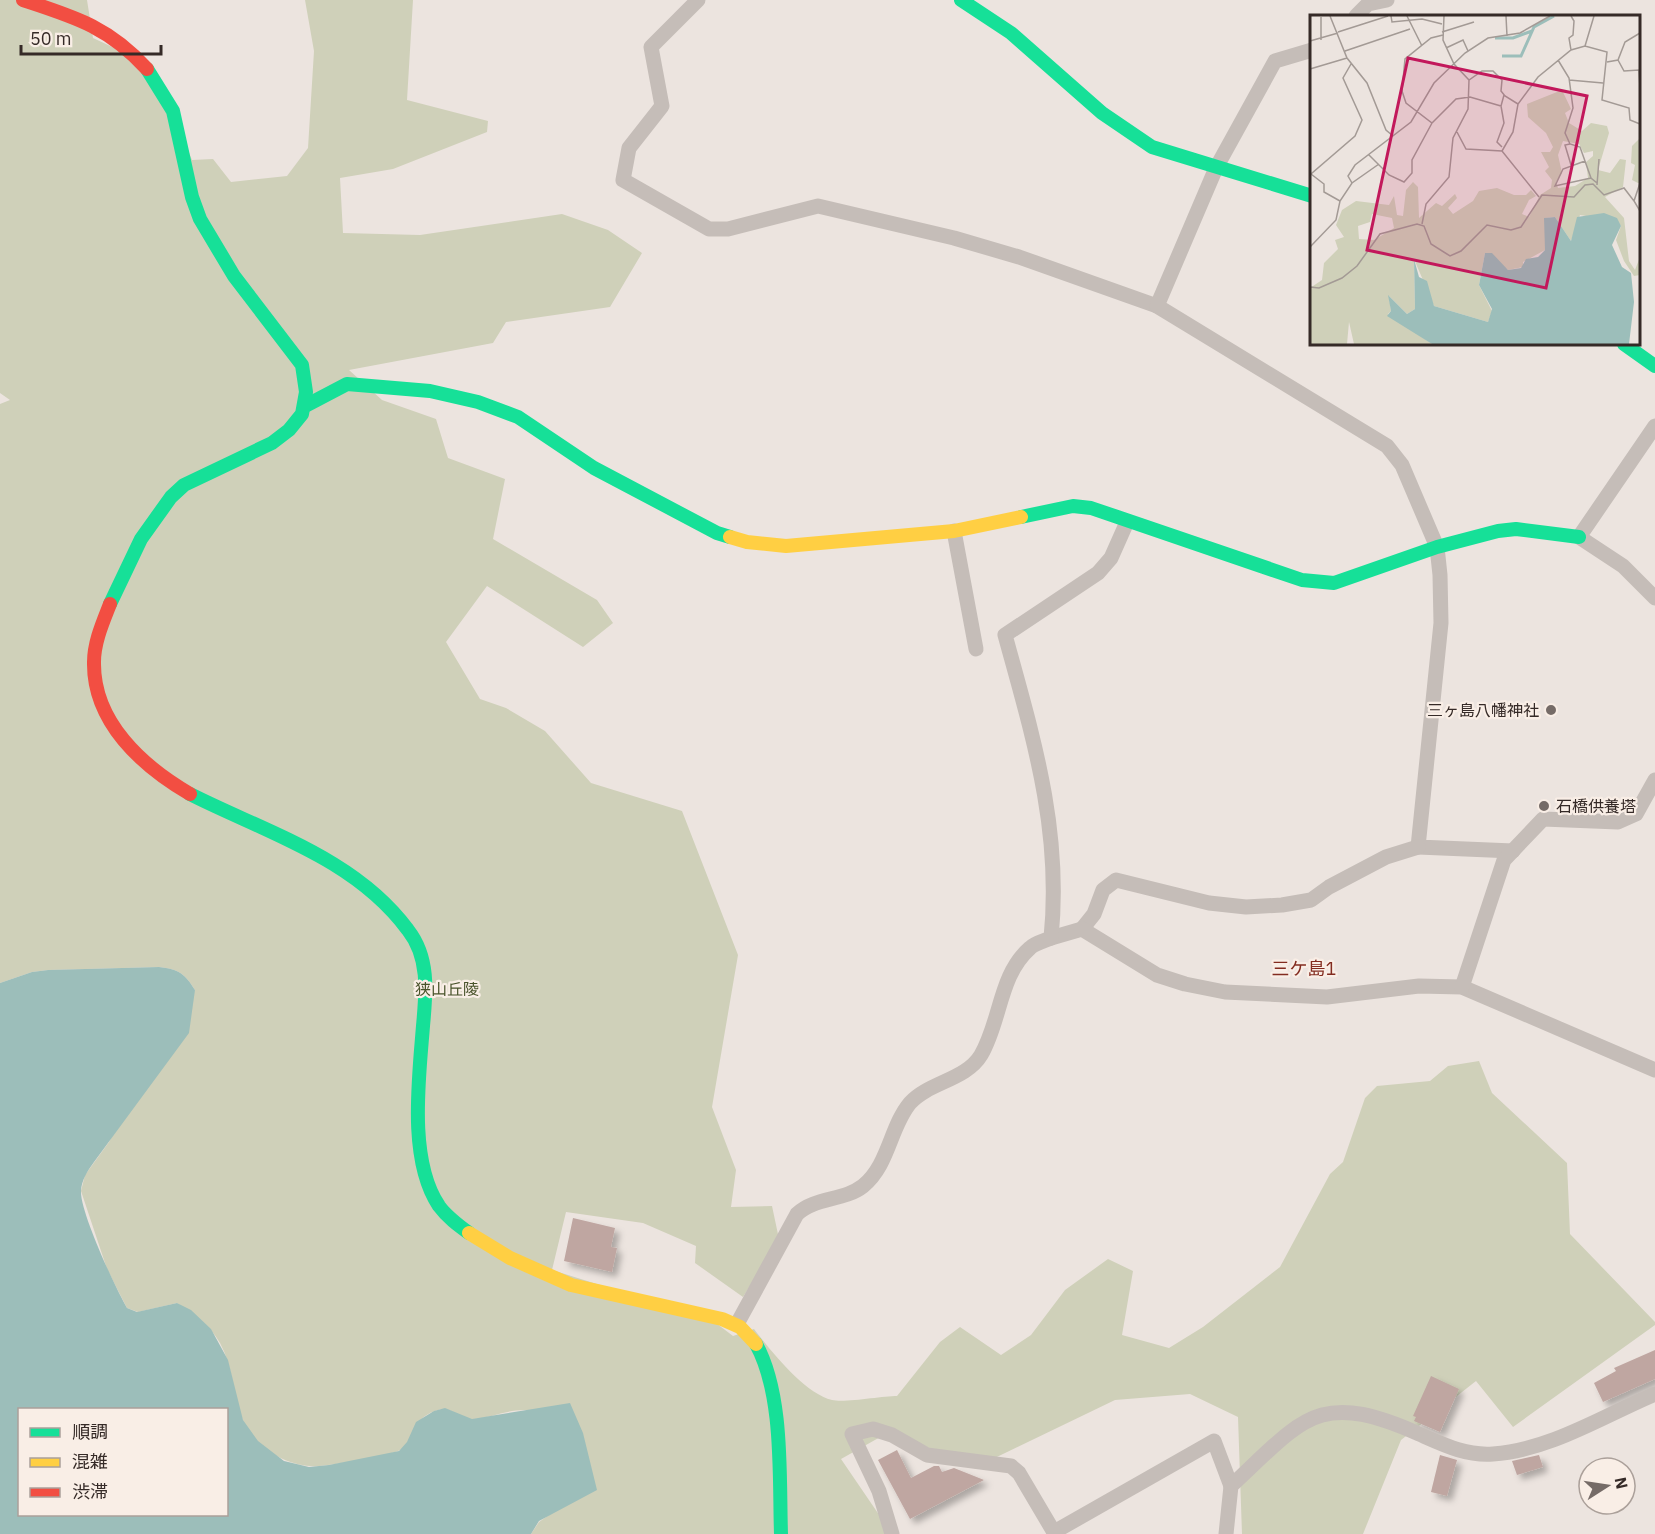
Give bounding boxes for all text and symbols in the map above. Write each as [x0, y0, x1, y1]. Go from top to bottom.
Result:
inset map [1310, 15, 1640, 345]
scale bar [21, 18, 160, 56]
text: 50 m [30, 27, 72, 50]
place label: 三ヶ島八幡神社 [1427, 700, 1539, 720]
marker: 三ヶ島八幡神社 [1544, 703, 1558, 717]
place label: 石橋供養塔 [1556, 796, 1636, 816]
marker: 石橋供養塔 [1537, 799, 1551, 813]
district label: 三ケ島1 [1272, 957, 1336, 980]
park label: 狭山丘陵 [415, 979, 479, 999]
legend [18, 1408, 228, 1516]
text: 順調 [72, 1420, 108, 1443]
text: 混雑 [72, 1450, 108, 1473]
north arrow [1577, 1456, 1637, 1516]
text: N [1611, 1475, 1633, 1491]
text: 渋滞 [72, 1480, 108, 1503]

